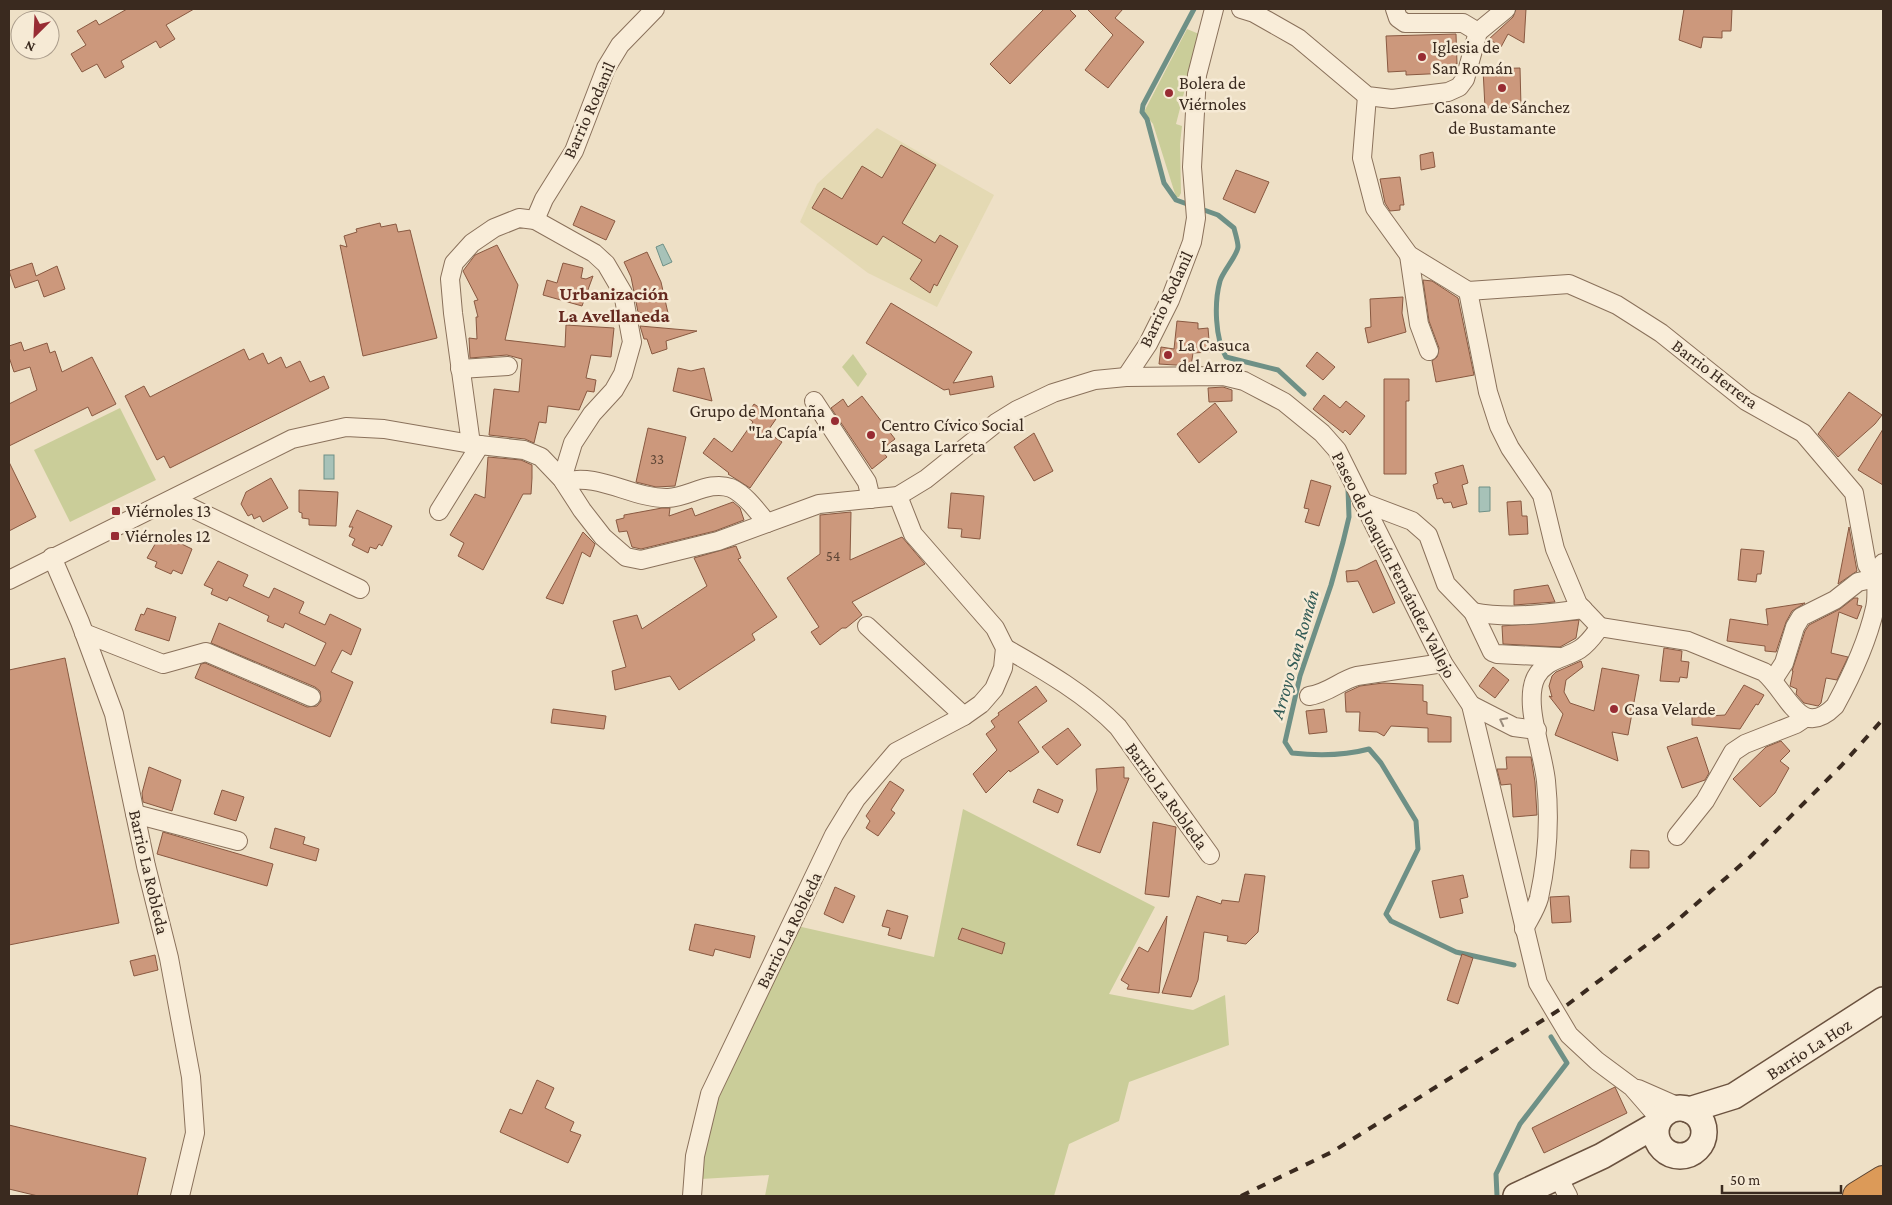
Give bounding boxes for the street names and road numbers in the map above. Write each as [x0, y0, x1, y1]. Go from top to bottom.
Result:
street label: Barrio Rodanil [559, 58, 619, 161]
street label: Barrio Rodanil [1135, 248, 1197, 350]
street label: Barrio Herrera [1668, 335, 1762, 413]
street label: Paseo de Joaquín Fernández Vallejo [1327, 448, 1460, 682]
street label: Barrio La Robleda [1122, 739, 1212, 853]
street label: Barrio La Robleda [125, 808, 173, 936]
street label: Barrio La Robleda [752, 869, 826, 991]
street label: Barrio La Hoz [1763, 1014, 1855, 1084]

